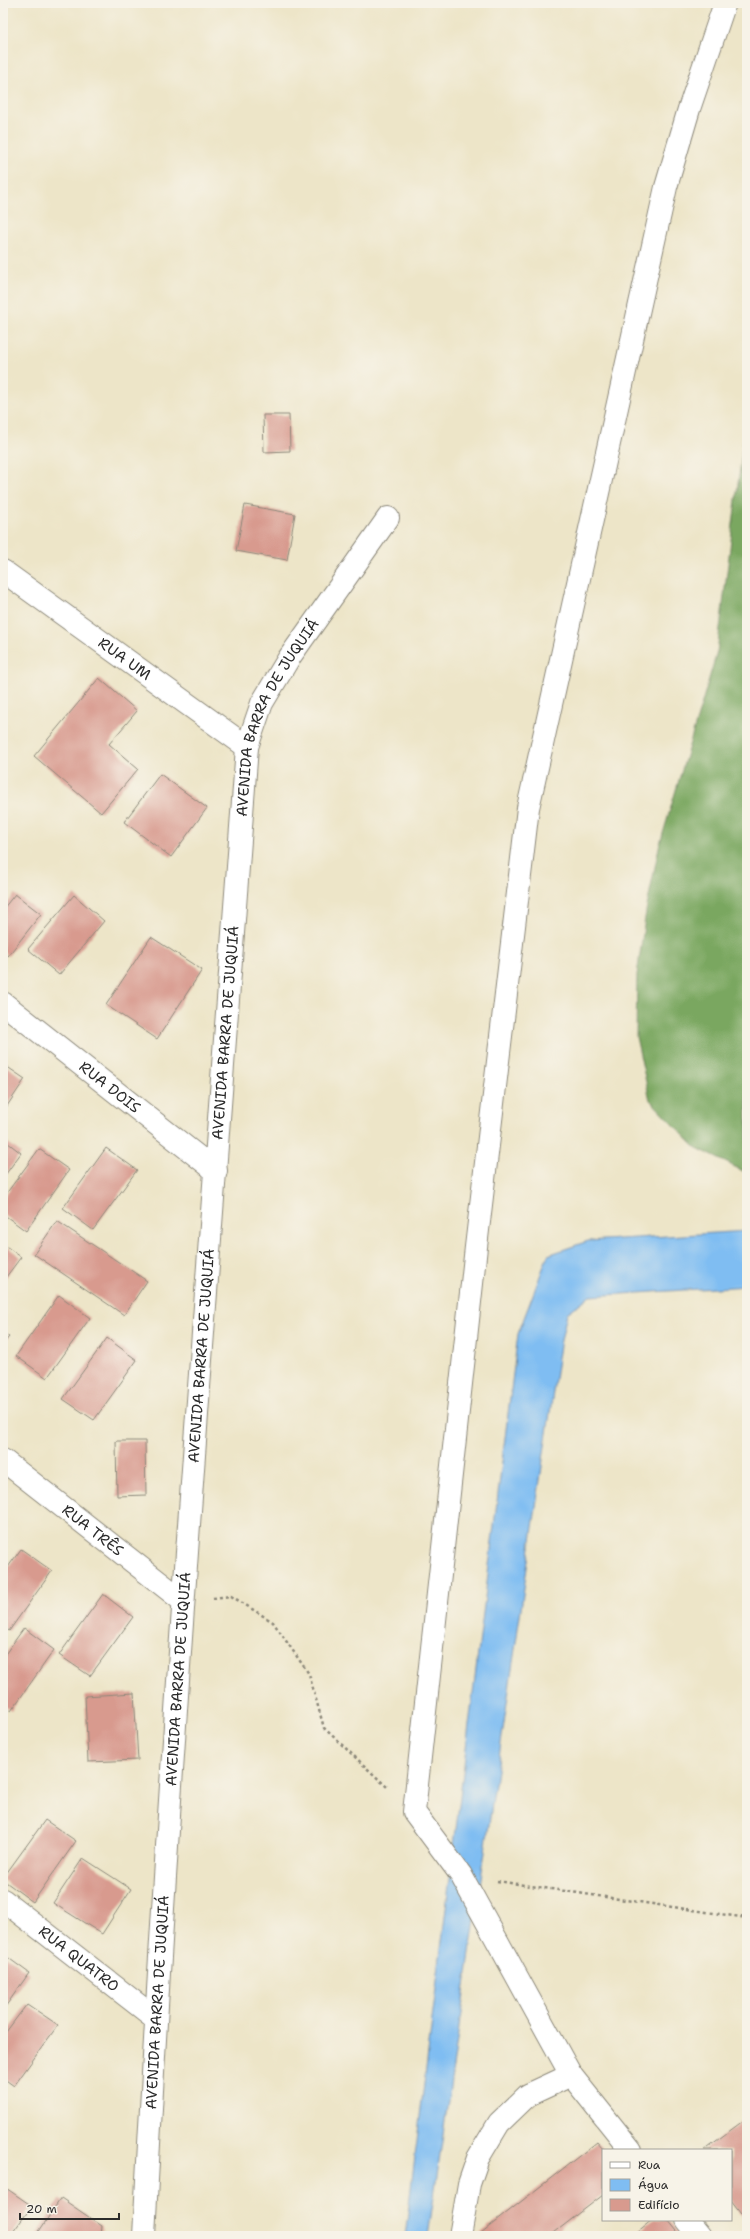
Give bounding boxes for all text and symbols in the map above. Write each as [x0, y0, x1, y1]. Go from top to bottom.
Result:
street label: AVENIDA BARRA DE JUQUIÁ [232, 614, 324, 817]
street label: RUA UM [94, 633, 155, 685]
street label: AVENIDA BARRA DE JUQUIÁ [207, 925, 244, 1141]
street label: RUA DOIS [75, 1057, 145, 1118]
street label: AVENIDA BARRA DE JUQUIÁ [183, 1248, 219, 1464]
street label: RUA TRÊS [58, 1500, 128, 1561]
street label: AVENIDA BARRA DE JUQUIÁ [161, 1571, 196, 1787]
street label: AVENIDA BARRA DE JUQUIÁ [141, 1894, 174, 2110]
street label: RUA QUATRO [34, 1921, 123, 1996]
legend [602, 2149, 732, 2221]
text: Rua [638, 2157, 661, 2173]
text: Água [638, 2177, 669, 2193]
scale bar [20, 2195, 119, 2221]
text: Edifício [638, 2197, 679, 2213]
text: 20 m [26, 2201, 57, 2217]

